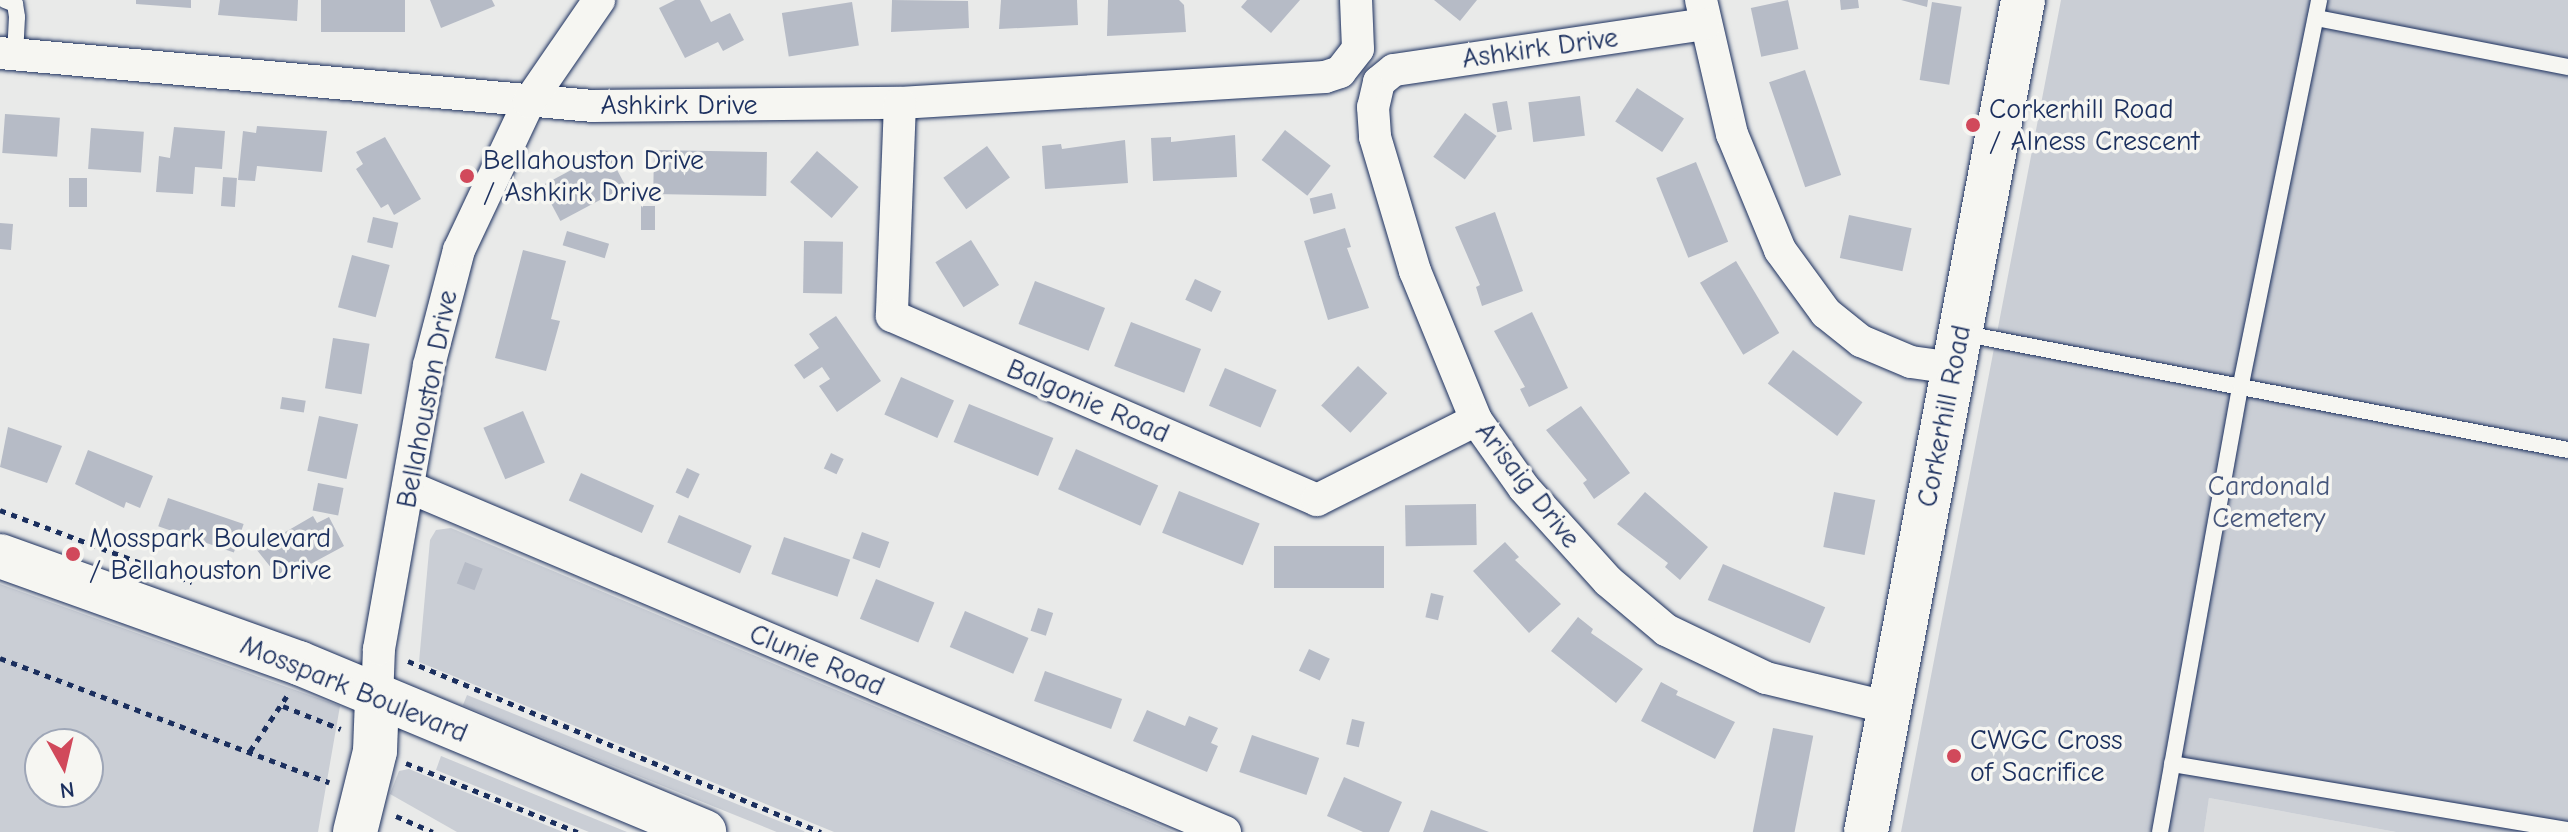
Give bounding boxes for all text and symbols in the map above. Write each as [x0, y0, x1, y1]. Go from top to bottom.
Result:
street label: Ashkirk Drive [1460, 20, 1620, 76]
street label: Ashkirk Drive [600, 88, 758, 122]
place label: Corkerhill Road / Alness Crescent [1989, 92, 2200, 158]
marker: Corkerhill Road / Alness Crescent [1964, 116, 1982, 134]
place label: Bellahouston Drive / Ashkirk Drive [483, 143, 704, 209]
marker: Bellahouston Drive / Ashkirk Drive [458, 167, 476, 185]
street label: Bellahouston Drive [389, 287, 465, 511]
street label: Corkerhill Road [1910, 322, 1978, 510]
street label: Balgonie Road [1002, 352, 1174, 450]
street label: Arisaig Drive [1468, 415, 1588, 555]
park label: Cardonald Cemetery [2208, 469, 2330, 535]
place label: Mosspark Boulevard / Bellahouston Drive [89, 521, 332, 587]
marker: Mosspark Boulevard / Bellahouston Drive [64, 545, 82, 563]
street label: Clunie Road [744, 617, 890, 703]
street label: Mosspark Boulevard [235, 628, 473, 750]
place label: CWGC Cross of Sacrifice [1970, 723, 2123, 789]
north arrow [24, 728, 104, 808]
marker: CWGC Cross of Sacrifice [1945, 747, 1963, 765]
text: N [58, 776, 76, 804]

